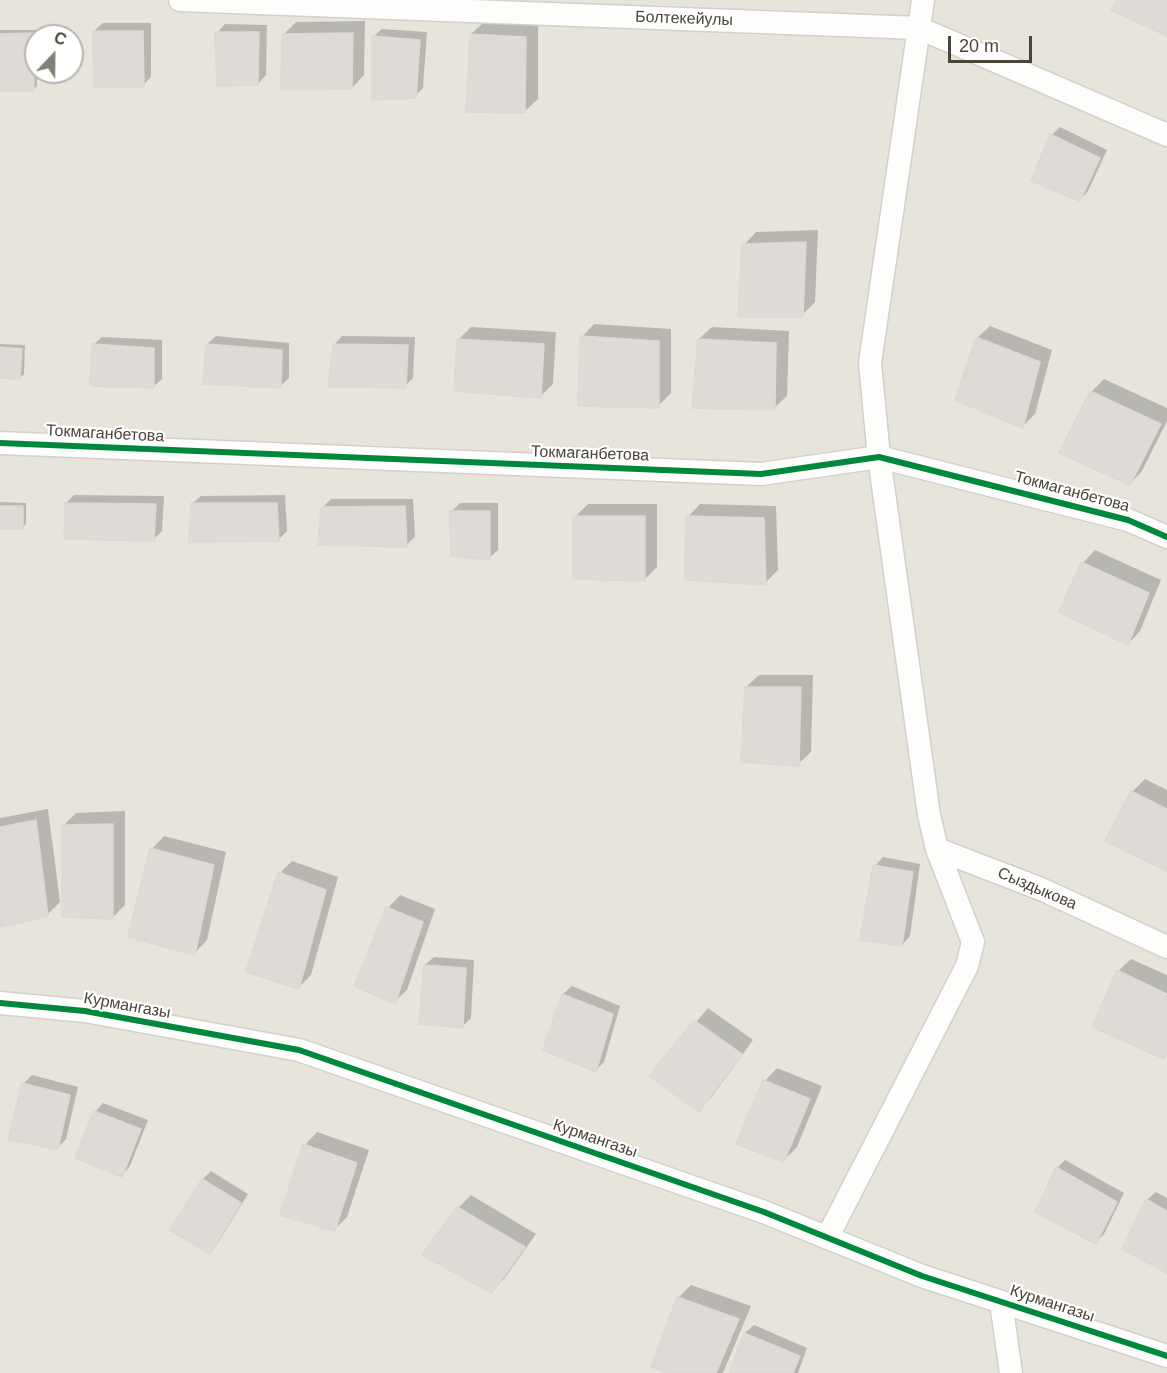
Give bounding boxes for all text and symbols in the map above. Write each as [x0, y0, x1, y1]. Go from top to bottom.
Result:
street label: Болтекейулы [635, 8, 733, 30]
north arrow [24, 24, 84, 84]
scale bar [951, 24, 1035, 62]
text: С [52, 29, 69, 49]
text: 20 m [959, 36, 999, 56]
street label: Токмаганбетова [46, 421, 164, 447]
street label: Токмаганбетова [531, 442, 649, 466]
street label: Токмаганбетова [1012, 467, 1132, 517]
street label: Сыздыкова [995, 864, 1079, 914]
street label: Курмангазы [82, 989, 172, 1023]
street label: Курмангазы [550, 1116, 640, 1162]
street label: Курмангазы [1007, 1281, 1097, 1327]

